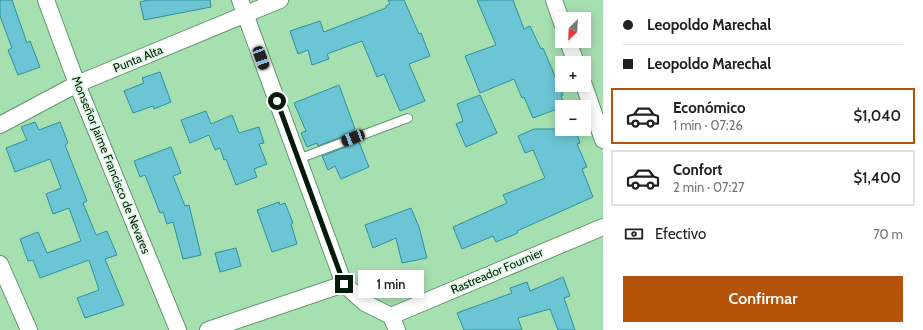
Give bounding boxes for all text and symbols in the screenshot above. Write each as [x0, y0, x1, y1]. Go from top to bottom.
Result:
north arrow [555, 12, 591, 48]
map controls [555, 12, 591, 136]
text: Leopoldo Marechal [647, 16, 771, 34]
street label: Punta Alta [111, 42, 165, 75]
car [251, 45, 271, 71]
text: Leopoldo Marechal [647, 55, 771, 73]
button: + [555, 56, 591, 92]
street label: Monseñor Jaime Francisco de Nevares [69, 74, 154, 256]
route start [268, 92, 286, 110]
icon: car [625, 98, 661, 134]
text: Económico [673, 99, 745, 117]
button: − [555, 100, 591, 136]
text: $1,040 [854, 107, 901, 125]
text: 1 min · 07:26 [673, 117, 743, 133]
car [340, 128, 366, 148]
icon: car [625, 160, 661, 196]
text: Confort [673, 161, 722, 179]
text: $1,400 [853, 169, 901, 187]
text: 2 min · 07:27 [673, 179, 745, 195]
icon: cash [623, 223, 645, 245]
text: Efectivo [655, 225, 706, 243]
text: 70 m [873, 226, 903, 242]
street label: Rastreador Fournier [448, 244, 545, 297]
callout: 1 min [358, 270, 424, 298]
route end [335, 275, 353, 293]
text: 1 min [376, 276, 406, 292]
button: Confirmar [623, 276, 903, 322]

